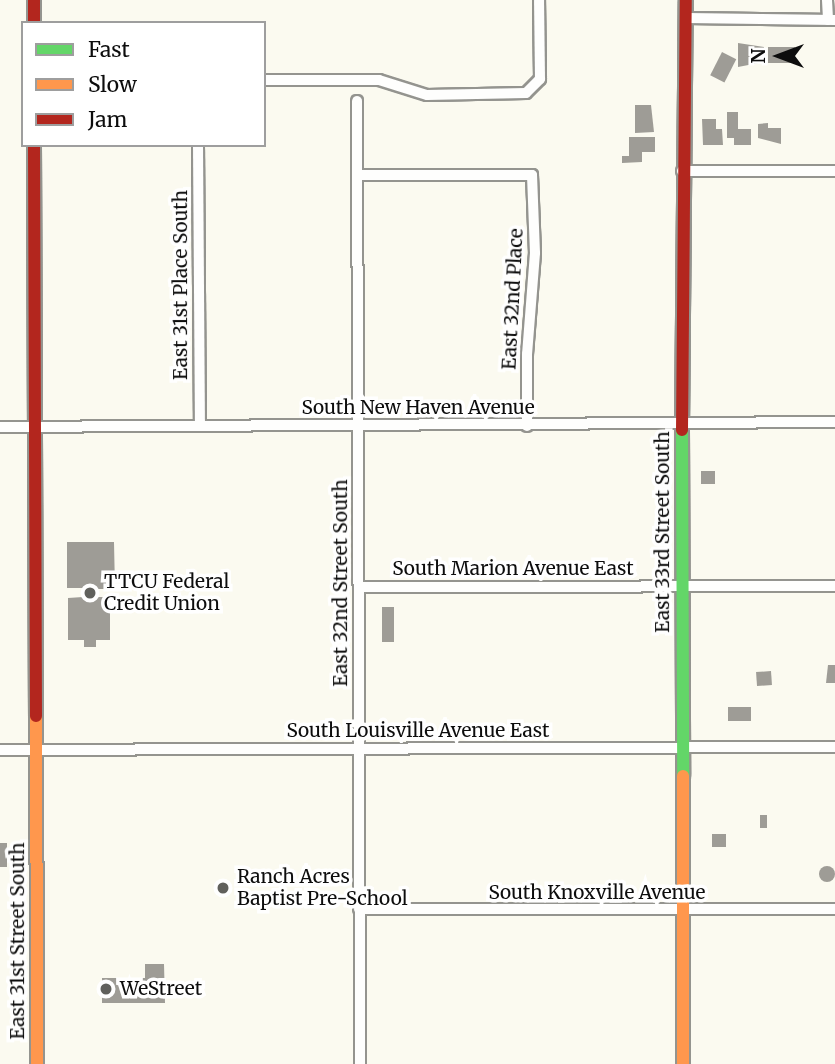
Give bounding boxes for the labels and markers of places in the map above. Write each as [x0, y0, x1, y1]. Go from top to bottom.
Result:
place label: TTCU Federal Credit Union [104, 571, 230, 615]
marker: TTCU Federal Credit Union [82, 585, 98, 601]
place label: Ranch Acres Baptist Pre-School [237, 866, 408, 910]
marker: Ranch Acres Baptist Pre-School [215, 880, 231, 896]
place label: WeStreet [120, 978, 202, 1000]
marker: WeStreet [98, 981, 114, 997]

